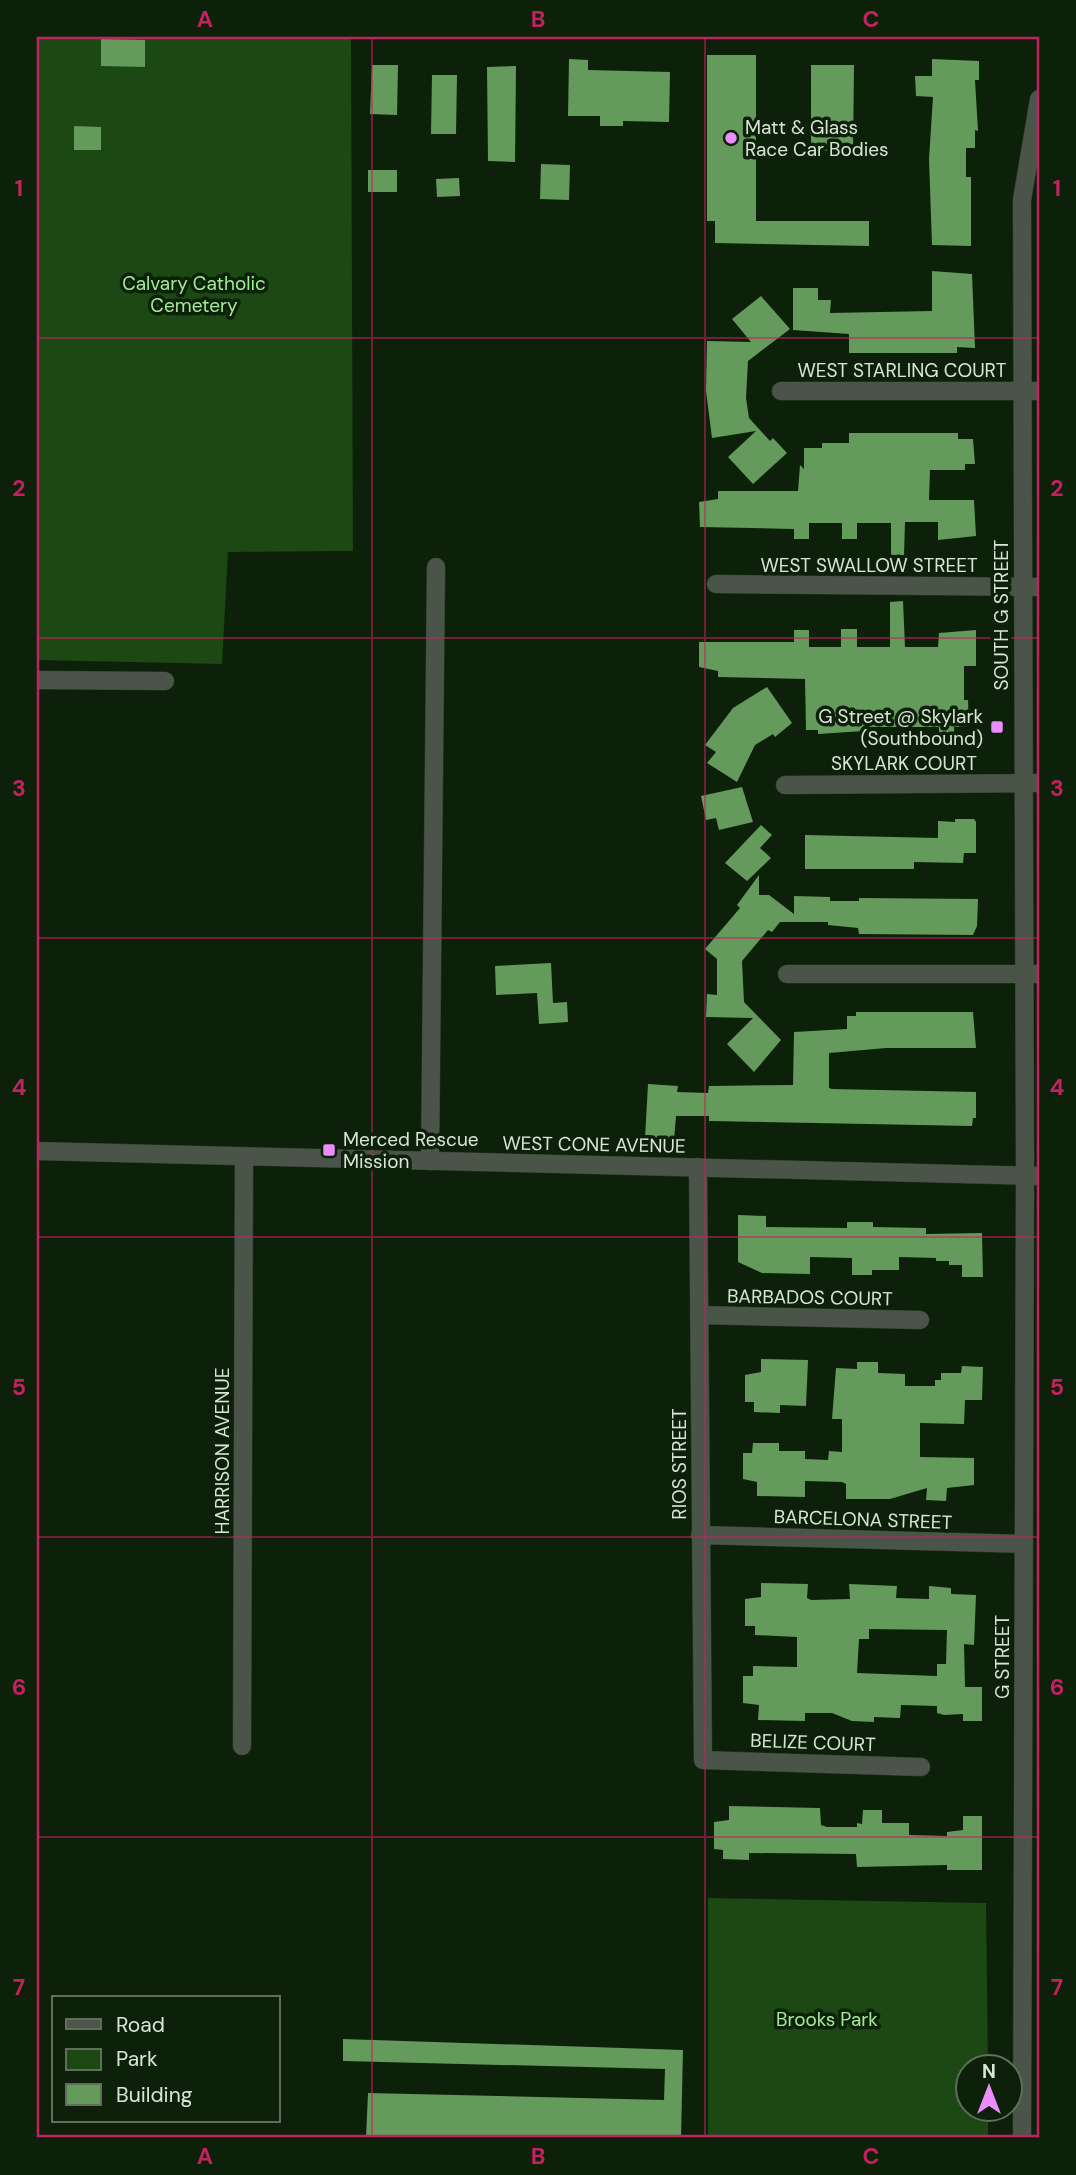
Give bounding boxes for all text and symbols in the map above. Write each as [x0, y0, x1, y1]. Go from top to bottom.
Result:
text: A [197, 4, 213, 34]
text: B [531, 4, 545, 34]
text: C [863, 4, 879, 34]
place label: Matt & Glass Race Car Bodies [745, 115, 889, 162]
marker: Matt & Glass Race Car Bodies [723, 130, 739, 146]
text: 1 [15, 173, 23, 203]
text: 1 [1053, 173, 1061, 203]
park label: Calvary Catholic Cemetery [122, 271, 266, 318]
street label: WEST STARLING COURT [797, 358, 1007, 383]
text: 2 [12, 473, 26, 503]
text: 2 [1050, 473, 1064, 503]
street label: SOUTH G STREET [989, 539, 1014, 691]
street label: WEST SWALLOW STREET [760, 553, 978, 578]
place label: G Street @ Skylark (Southbound) [818, 704, 983, 751]
marker: G Street @ Skylark (Southbound) [989, 719, 1005, 735]
street label: SKYLARK COURT [831, 751, 977, 776]
text: 3 [12, 773, 26, 803]
text: 3 [1050, 773, 1064, 803]
text: 4 [12, 1072, 27, 1102]
text: 4 [1050, 1072, 1065, 1102]
place label: Merced Rescue Mission [343, 1127, 479, 1174]
street label: WEST CONE AVENUE [502, 1130, 686, 1159]
marker: Merced Rescue Mission [321, 1142, 337, 1158]
street label: BARBADOS COURT [727, 1284, 893, 1311]
street label: HARRISON AVENUE [210, 1367, 235, 1535]
text: 5 [12, 1372, 26, 1402]
text: 5 [1050, 1372, 1064, 1402]
street label: RIOS STREET [667, 1408, 692, 1520]
street label: BARCELONA STREET [773, 1504, 953, 1535]
street label: G STREET [990, 1615, 1015, 1699]
text: 6 [12, 1672, 26, 1702]
text: 6 [1050, 1672, 1064, 1702]
street label: BELIZE COURT [750, 1728, 876, 1757]
text: 7 [13, 1972, 25, 2002]
text: 7 [1051, 1972, 1063, 2002]
legend [52, 1996, 280, 2122]
park label: Brooks Park [776, 2007, 878, 2032]
text: Road [116, 2011, 165, 2039]
text: Park [116, 2045, 158, 2073]
north arrow [954, 2052, 1024, 2122]
text: N [982, 2059, 996, 2084]
text: Building [116, 2081, 193, 2109]
text: A [197, 2141, 213, 2171]
text: B [531, 2141, 545, 2171]
text: C [863, 2141, 879, 2171]

